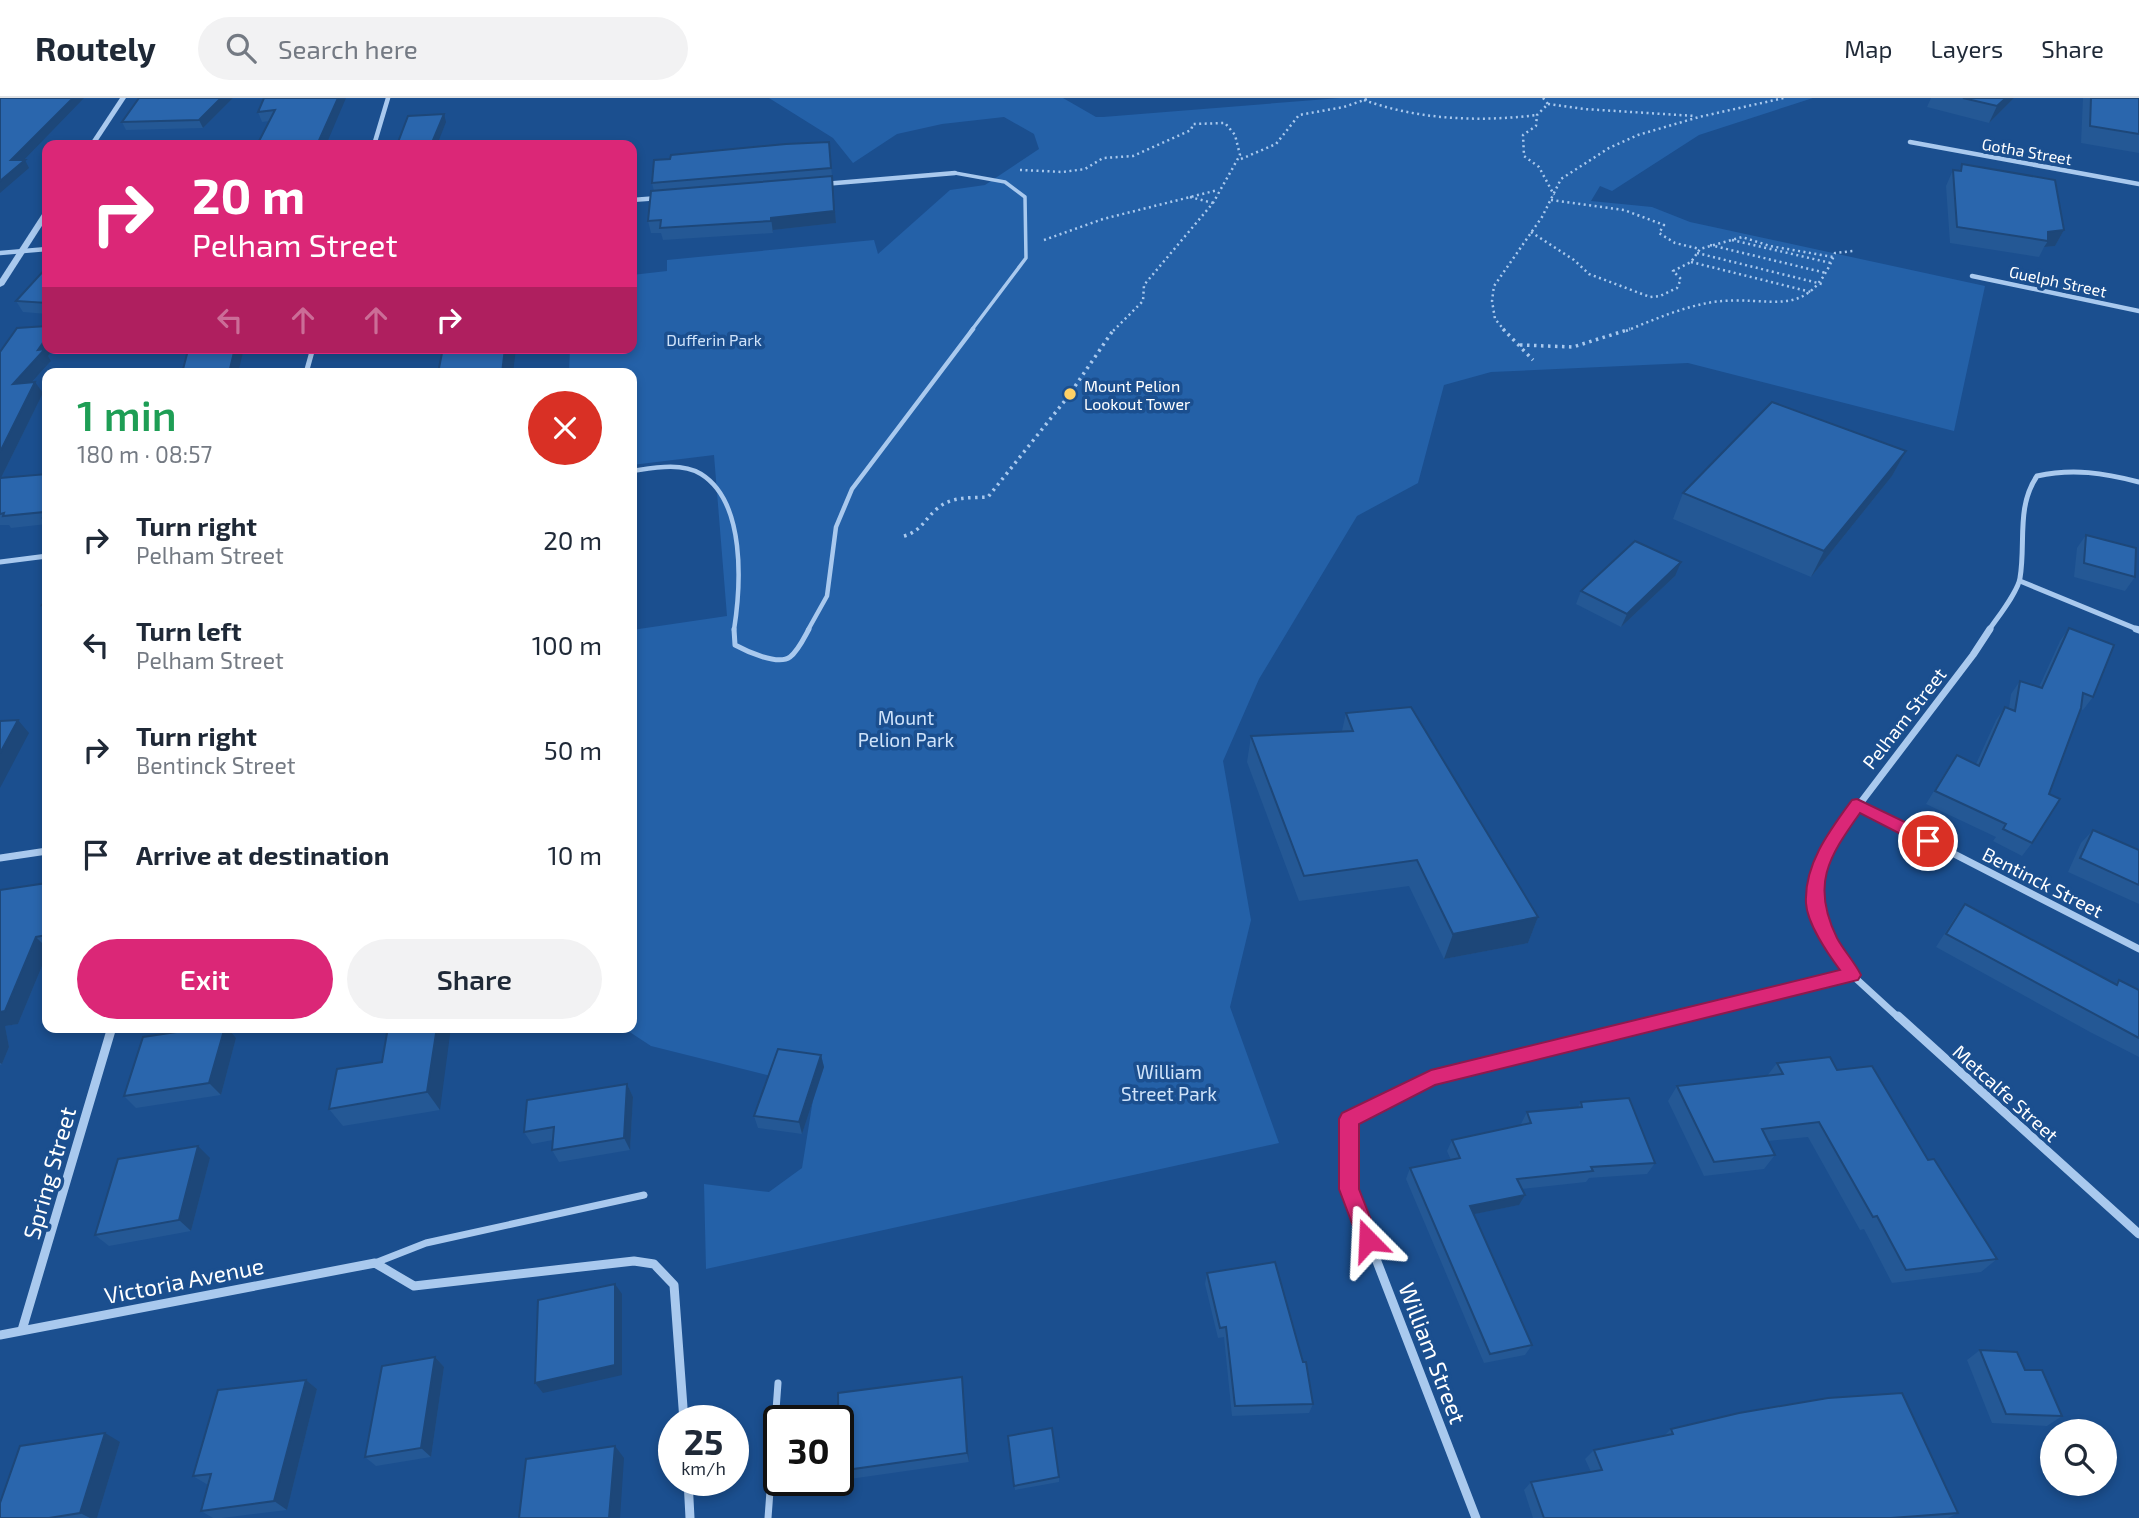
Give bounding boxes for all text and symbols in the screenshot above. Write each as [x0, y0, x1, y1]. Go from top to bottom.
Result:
search box [198, 17, 688, 80]
text: Routely [35, 28, 156, 68]
icon: search [222, 29, 260, 67]
text: Search here [278, 33, 418, 64]
text: Map [1844, 34, 1892, 63]
text: Layers [1930, 34, 2003, 63]
text: Share [2041, 34, 2104, 63]
street label: Gotha Street [1980, 134, 2074, 168]
text: 20 m [192, 165, 305, 224]
icon: right [77, 168, 168, 259]
text: Pelham Street [192, 225, 398, 263]
street label: Guelph Street [2008, 261, 2108, 301]
icon: left [211, 301, 249, 339]
icon: ahead [284, 301, 322, 339]
icon: ahead [357, 301, 395, 339]
icon: right [430, 301, 468, 339]
park label: Dufferin Park [666, 330, 762, 349]
place label: Mount Pelion Lookout Tower [1084, 376, 1191, 413]
marker: Mount Pelion Lookout Tower [1062, 386, 1078, 402]
text: 1 min [77, 389, 177, 439]
button: close [528, 391, 602, 465]
text: 180 m · 08:57 [77, 440, 212, 468]
text: Turn right [136, 510, 257, 541]
icon: right [77, 521, 115, 559]
text: 20 m [543, 524, 602, 555]
text: Pelham Street [136, 541, 284, 569]
text: Turn left [136, 615, 242, 646]
icon: left [77, 626, 115, 664]
text: 100 m [532, 629, 602, 660]
text: Pelham Street [136, 646, 284, 674]
street label: Pelham Street [1857, 663, 1951, 773]
park label: Mount Pelion Park [858, 706, 955, 751]
text: Turn right [136, 720, 257, 751]
icon: right [77, 731, 115, 769]
text: 50 m [544, 734, 602, 765]
text: Bentinck Street [136, 751, 296, 779]
pin [1898, 811, 1958, 871]
icon: arrive [1909, 822, 1947, 860]
icon: arrive [77, 836, 115, 874]
text: Arrive at destination [136, 839, 389, 870]
text: 10 m [547, 839, 602, 870]
street label: Bentinck Street [1979, 842, 2107, 922]
button: Exit [77, 939, 333, 1019]
button: Share [347, 939, 602, 1019]
street label: Metcalfe Street [1949, 1040, 2063, 1146]
park label: William Street Park [1121, 1060, 1217, 1105]
street label: Spring Street [17, 1103, 81, 1242]
position arrow [1331, 1203, 1405, 1277]
street label: Victoria Avenue [102, 1251, 266, 1309]
street label: William Street [1393, 1279, 1473, 1428]
speed limit sign: 30 [763, 1405, 854, 1496]
map controls [2040, 1419, 2117, 1496]
button: search [2040, 1419, 2117, 1496]
text: 25 [684, 1420, 723, 1462]
text: km/h [681, 1457, 726, 1479]

